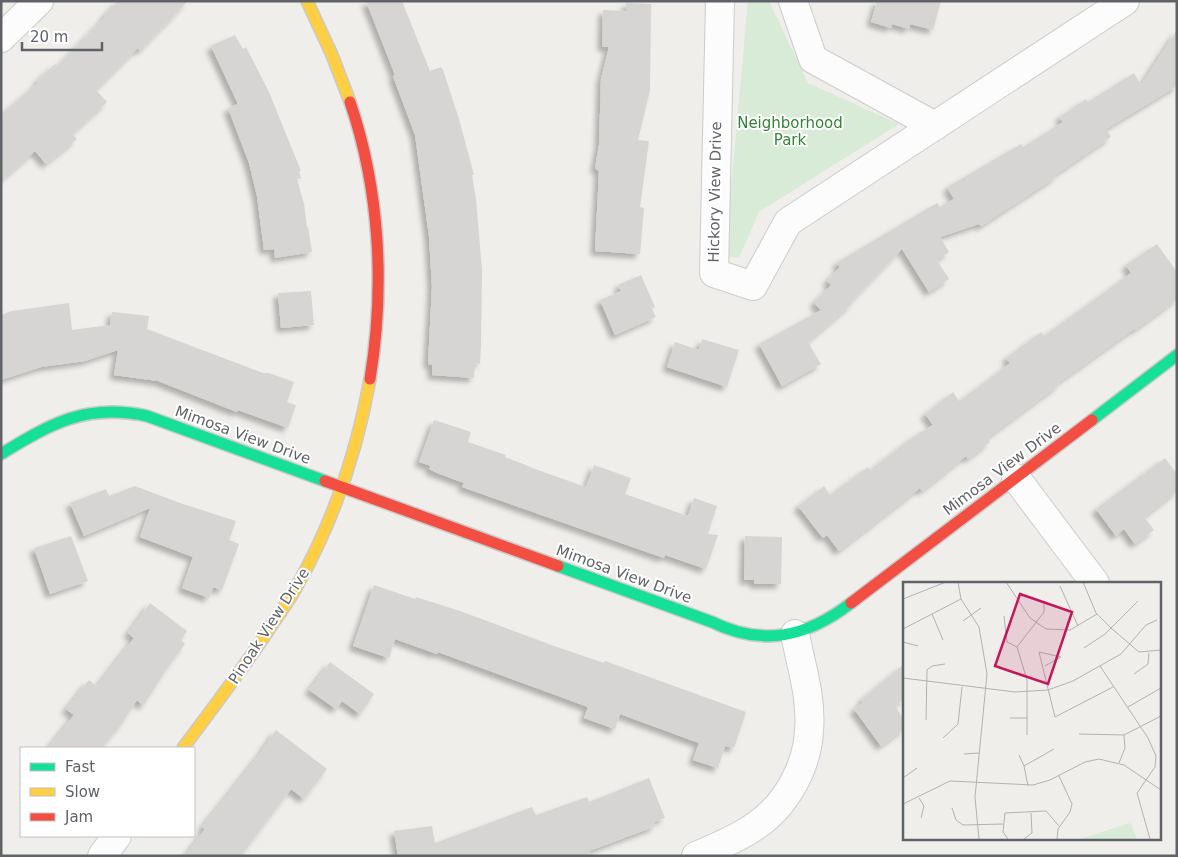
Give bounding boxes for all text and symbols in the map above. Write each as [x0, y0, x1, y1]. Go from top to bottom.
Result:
scale bar [22, 20, 102, 52]
text: 20 m [30, 28, 68, 46]
park label: Neighborhood Park [737, 114, 843, 149]
street label: Hickory View Drive [705, 121, 725, 263]
street label: Mimosa View Drive [173, 402, 313, 468]
street label: Mimosa View Drive [939, 419, 1065, 519]
street label: Mimosa View Drive [554, 541, 694, 607]
street label: Pinoak View Drive [225, 565, 313, 687]
inset map [903, 582, 1160, 840]
legend [20, 747, 195, 837]
text: Fast [65, 758, 95, 776]
text: Slow [65, 783, 100, 801]
text: Jam [64, 808, 93, 826]

